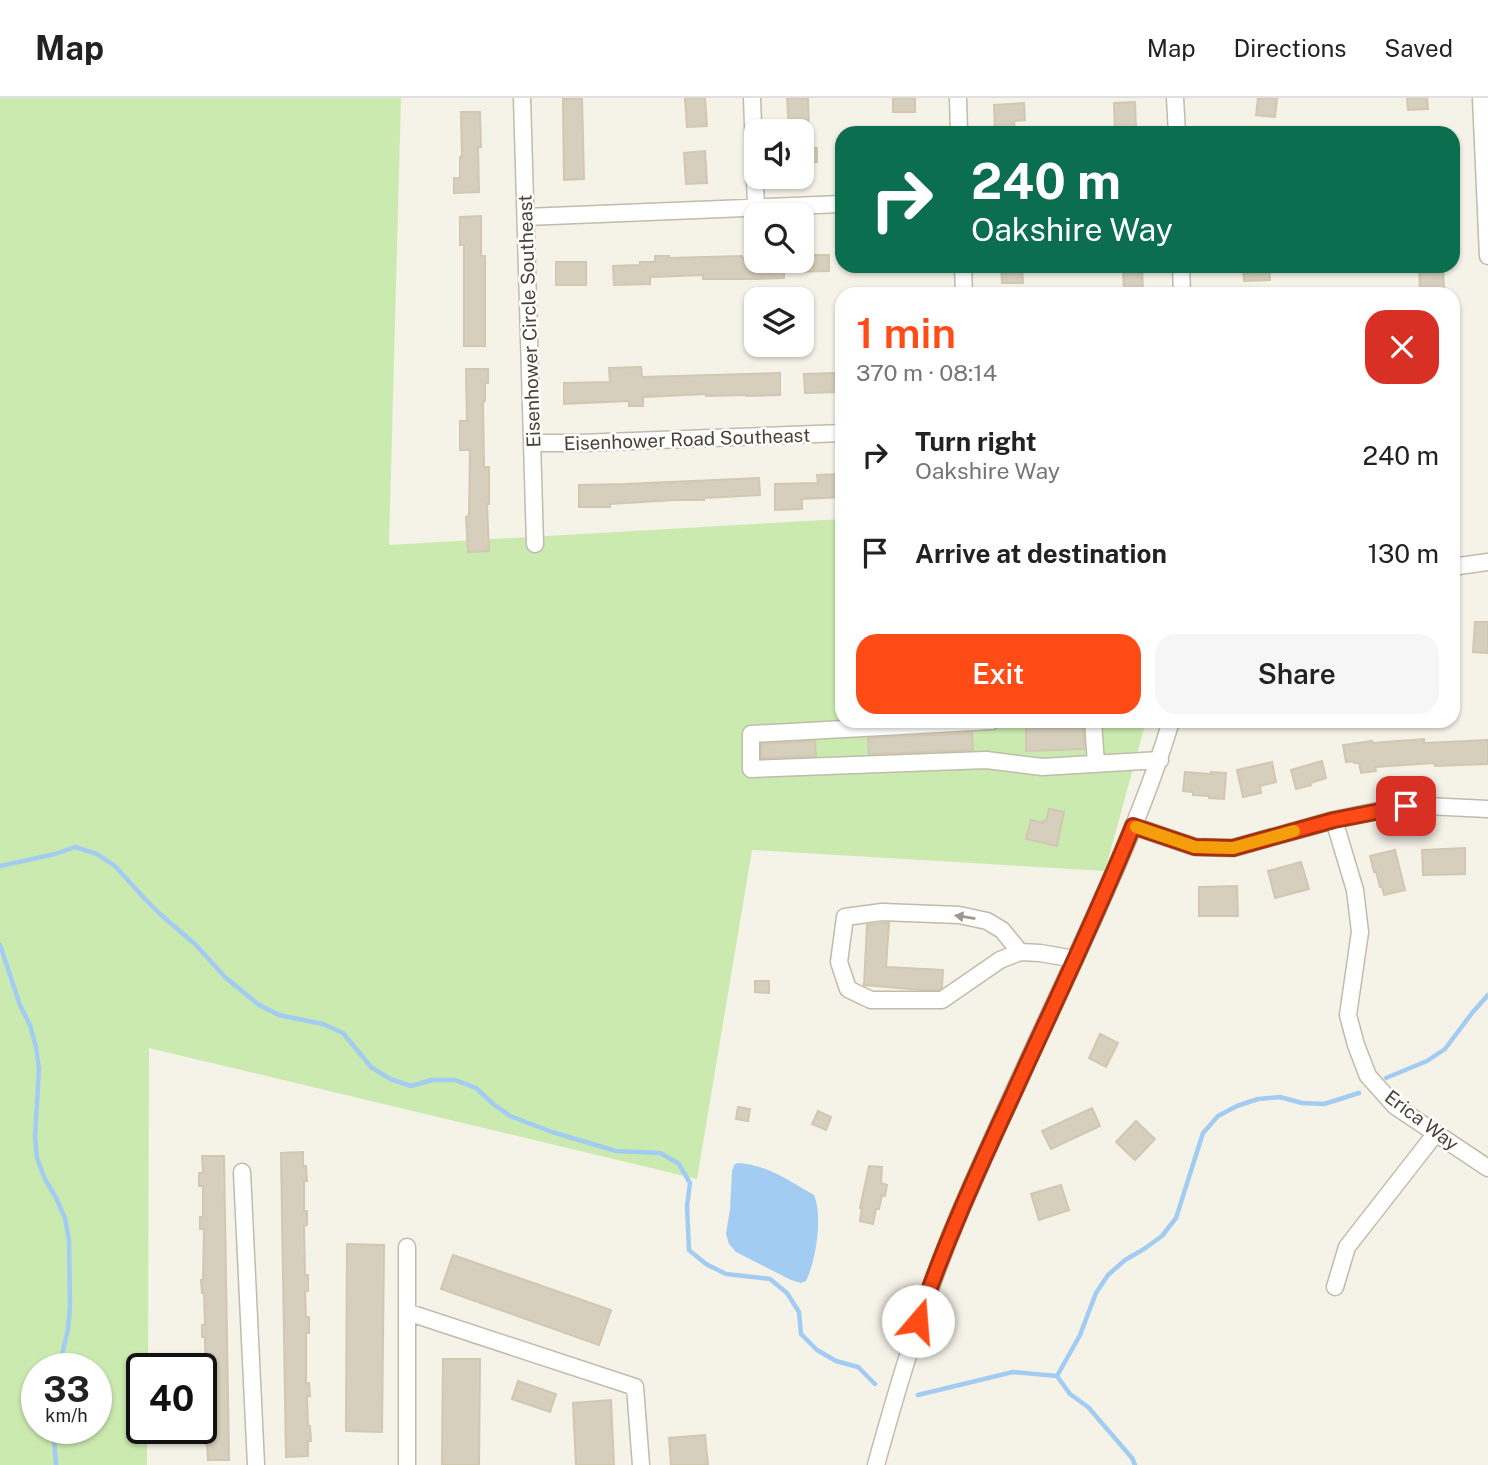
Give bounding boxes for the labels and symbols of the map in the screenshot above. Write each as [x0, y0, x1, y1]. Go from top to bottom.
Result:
street label: Eisenhower Circle Southeast [514, 194, 544, 448]
street label: Eisenhower Road Southeast [563, 424, 811, 454]
pin [1376, 776, 1436, 836]
one-way arrow [954, 911, 976, 922]
street label: Erica Way [1381, 1085, 1463, 1155]
position arrow [881, 1284, 955, 1358]
speed limit sign: 40 [126, 1353, 217, 1444]

